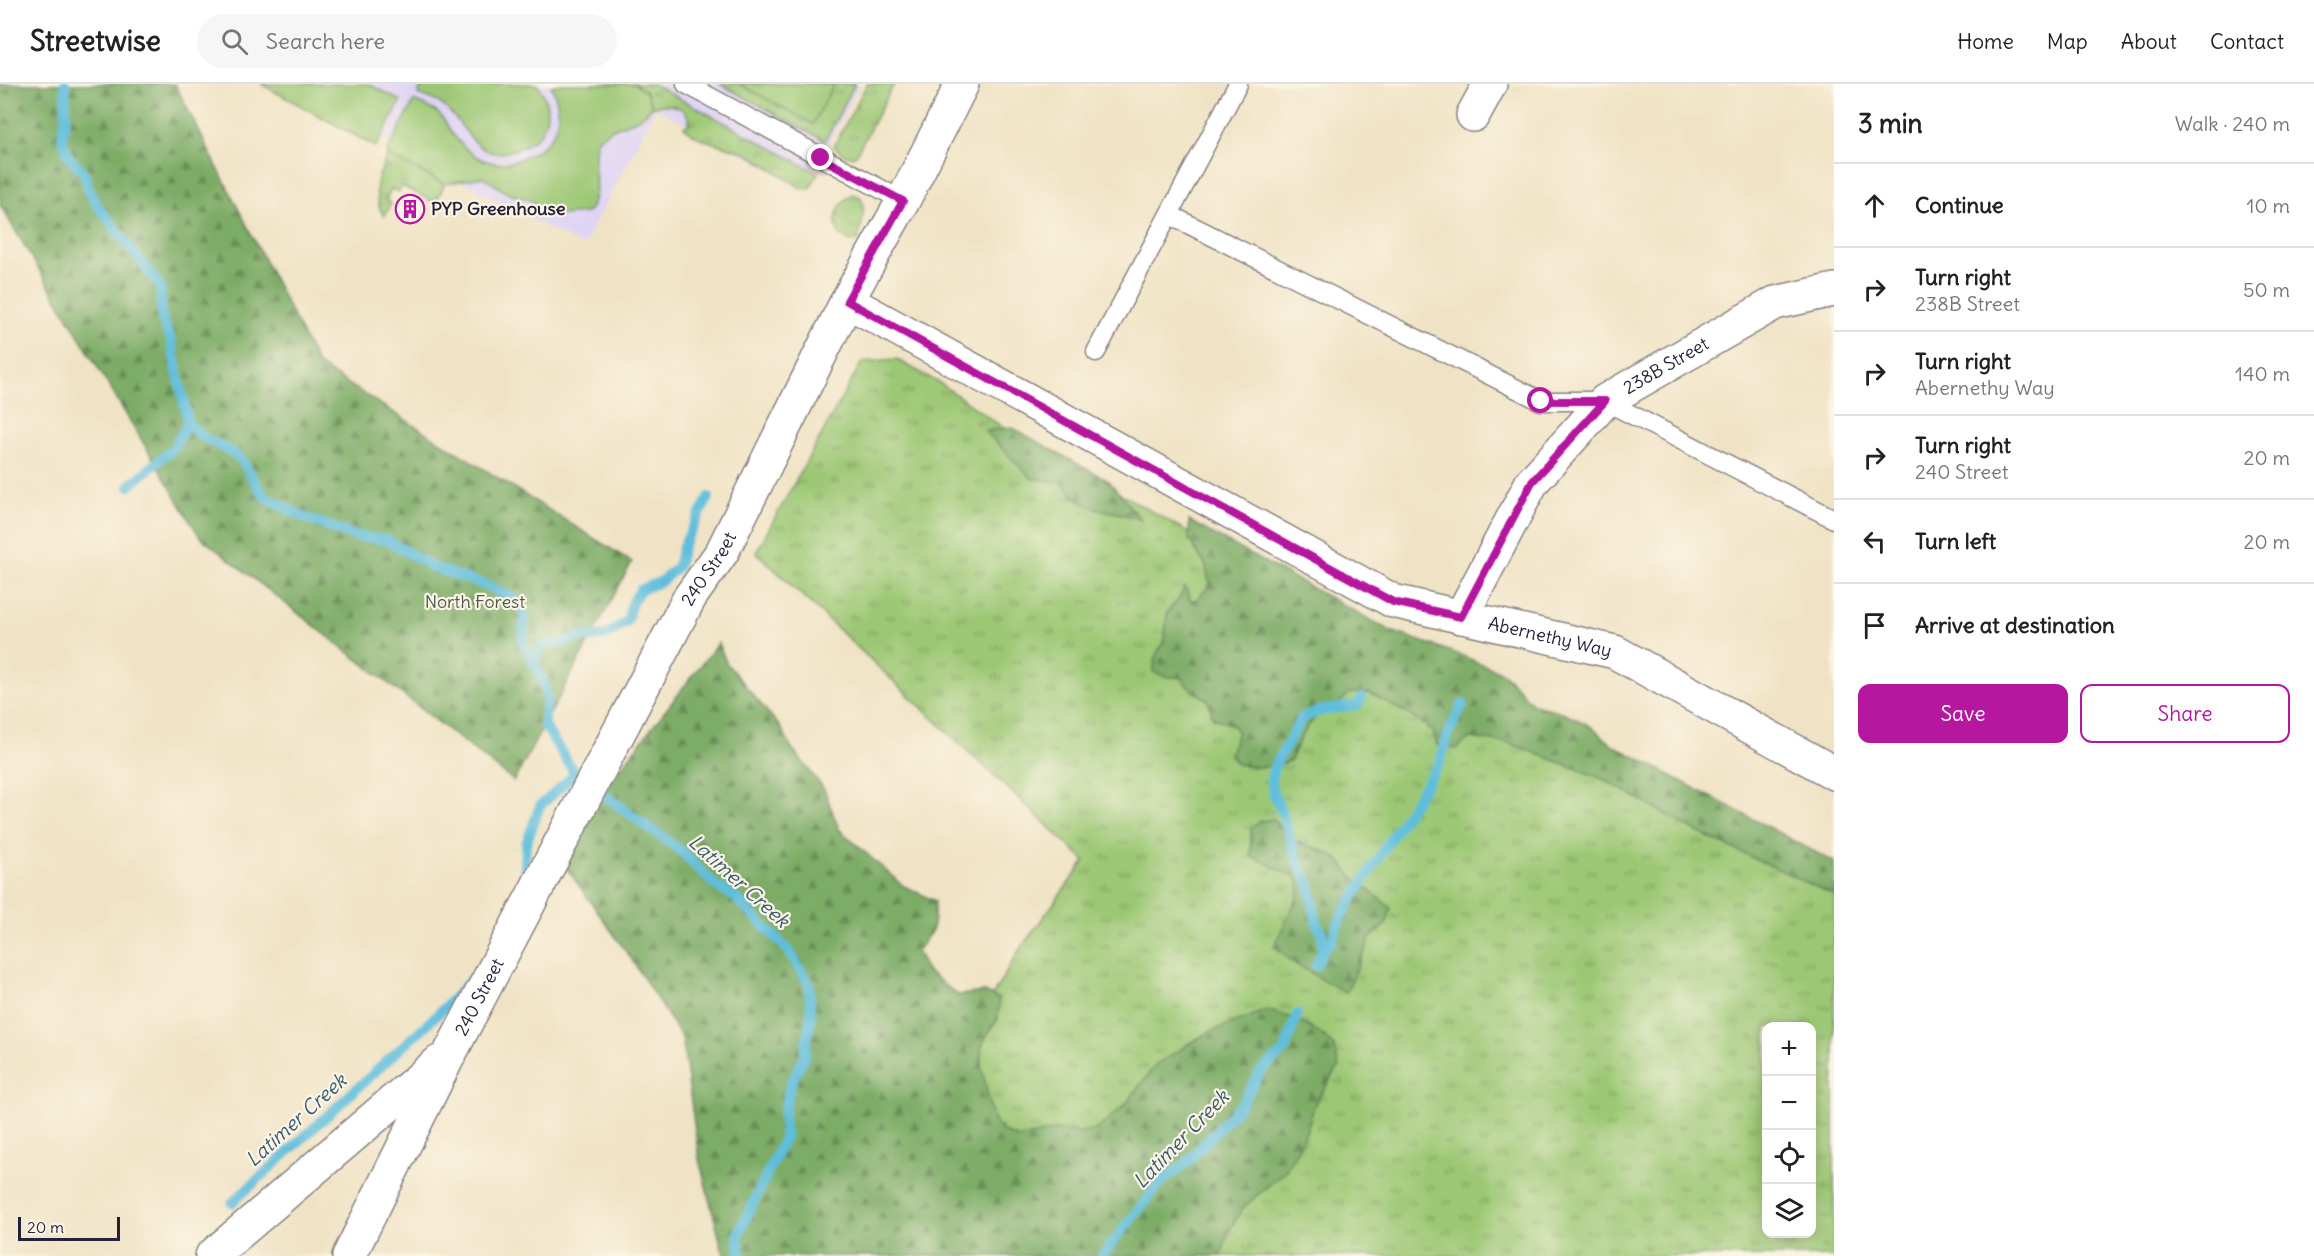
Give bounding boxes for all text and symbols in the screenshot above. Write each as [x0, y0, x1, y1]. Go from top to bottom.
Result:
search box [197, 14, 617, 68]
text: Streetwise [30, 23, 161, 59]
icon: search [218, 25, 251, 58]
text: Search here [266, 27, 385, 55]
text: Home [1957, 28, 2014, 55]
text: Map [2047, 28, 2088, 55]
text: About [2121, 28, 2177, 55]
text: Contact [2210, 28, 2284, 55]
text: 3 min [1858, 107, 1923, 140]
text: Walk · 240 m [2175, 111, 2290, 136]
route end [807, 144, 833, 170]
icon: ahead [1858, 189, 1891, 222]
text: Continue [1915, 191, 2004, 219]
building icon: PYP Greenhouse [394, 193, 426, 225]
text: 10 m [2247, 193, 2290, 218]
place label: PYP Greenhouse [431, 197, 566, 220]
text: Turn right [1915, 263, 2011, 291]
icon: right [1858, 273, 1891, 306]
text: 50 m [2243, 277, 2290, 302]
text: 238B Street [1915, 291, 2020, 316]
street label: 238B Street [1619, 332, 1713, 399]
text: Turn right [1915, 347, 2011, 375]
icon: right [1858, 357, 1891, 390]
text: 140 m [2235, 361, 2290, 386]
text: Abernethy Way [1915, 375, 2055, 400]
route start [1527, 387, 1553, 413]
text: Turn right [1915, 431, 2011, 459]
icon: right [1858, 441, 1891, 474]
text: 20 m [2244, 445, 2290, 470]
text: 240 Street [1915, 459, 2009, 484]
icon: left [1858, 525, 1891, 558]
text: Turn left [1915, 527, 1996, 555]
street label: 240 Street [676, 528, 741, 609]
text: 20 m [2244, 529, 2290, 554]
park label: North Forest [425, 590, 525, 613]
icon: arrive [1858, 609, 1891, 642]
street label: Abernethy Way [1486, 611, 1614, 662]
text: Arrive at destination [1915, 611, 2115, 639]
button: Save [1858, 684, 2068, 743]
button: Share [2080, 684, 2290, 743]
water label: Latimer Creek [684, 829, 796, 934]
street label: 240 Street [449, 954, 509, 1039]
map controls [1762, 1022, 1816, 1238]
button: + [1762, 1022, 1816, 1076]
water label: Latimer Creek [240, 1067, 353, 1171]
button: − [1762, 1076, 1816, 1130]
water label: Latimer Creek [1128, 1083, 1235, 1193]
button: locate [1762, 1130, 1816, 1184]
button: layers [1762, 1184, 1816, 1238]
scale bar [18, 1214, 120, 1242]
text: 20 m [27, 1217, 64, 1237]

